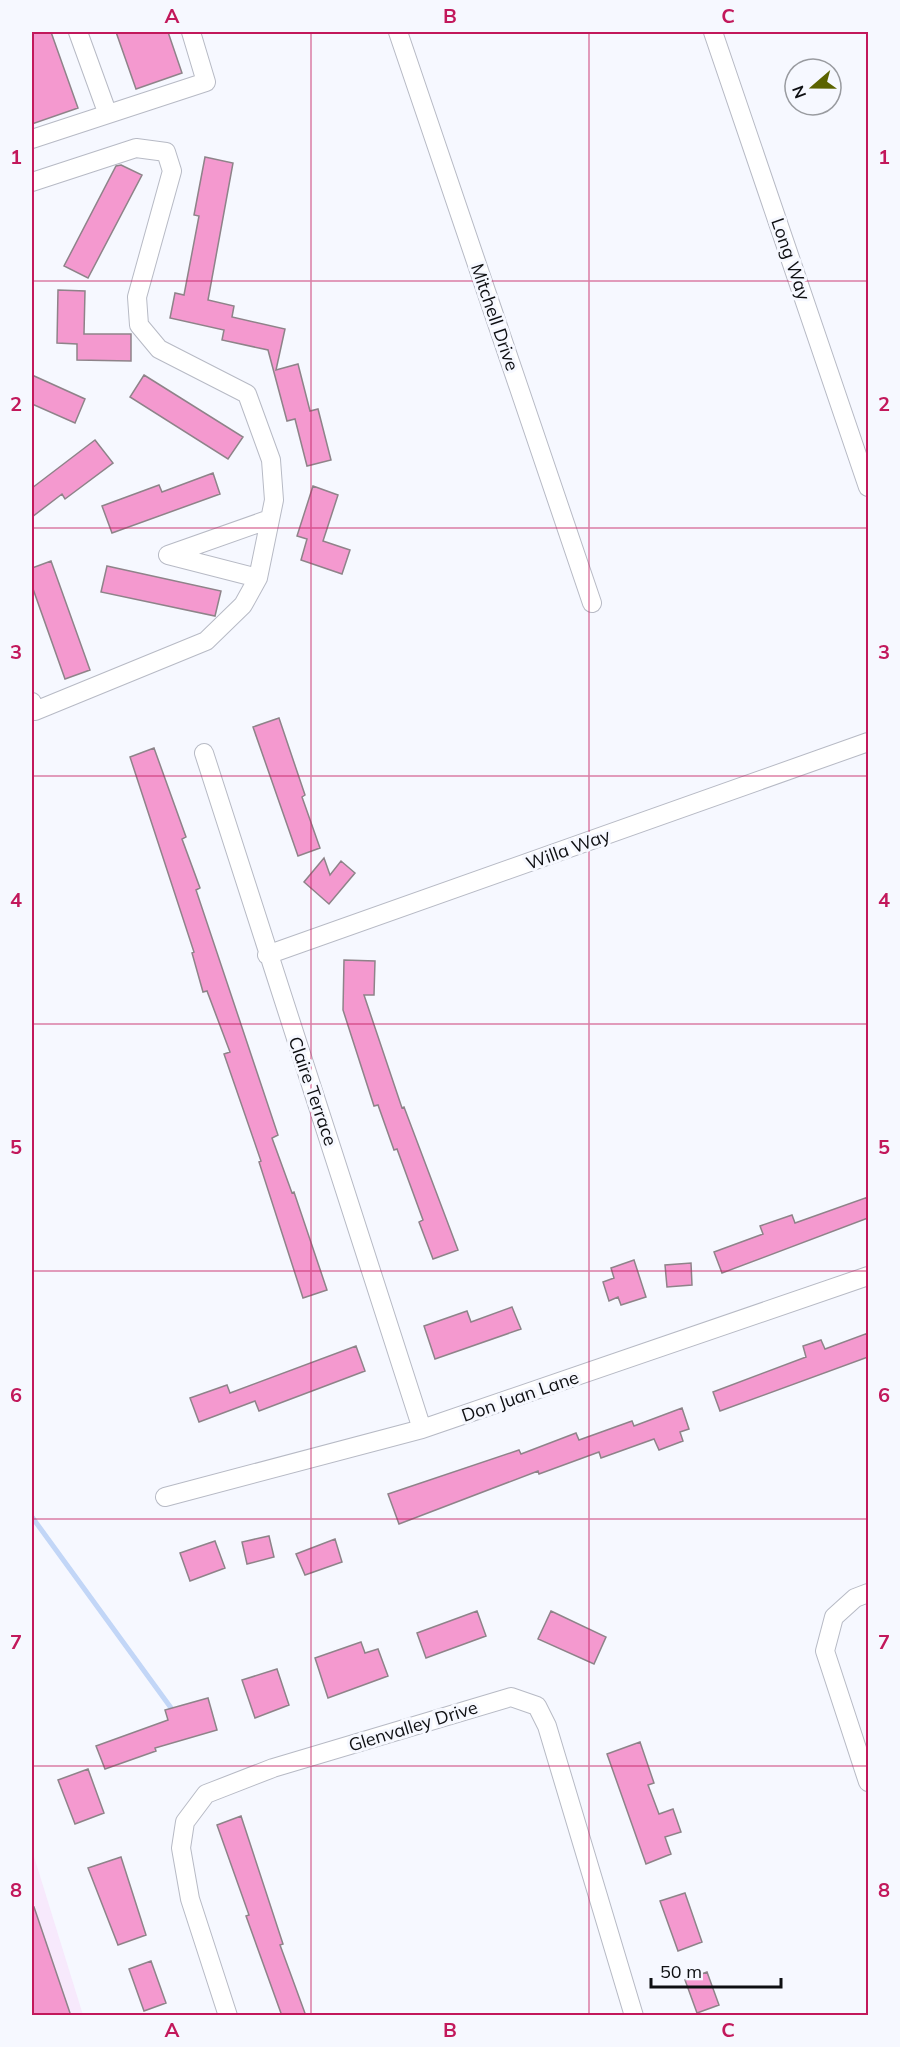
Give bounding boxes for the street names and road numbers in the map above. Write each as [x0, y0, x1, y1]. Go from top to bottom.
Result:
street label: Long Way [766, 215, 816, 304]
street label: Mitchell Drive [466, 260, 524, 374]
street label: Willa Way [523, 823, 614, 875]
street label: Claire Terrace [284, 1033, 342, 1149]
street label: Don Juan Lane [458, 1365, 582, 1427]
street label: Glenvalley Drive [346, 1695, 480, 1757]

